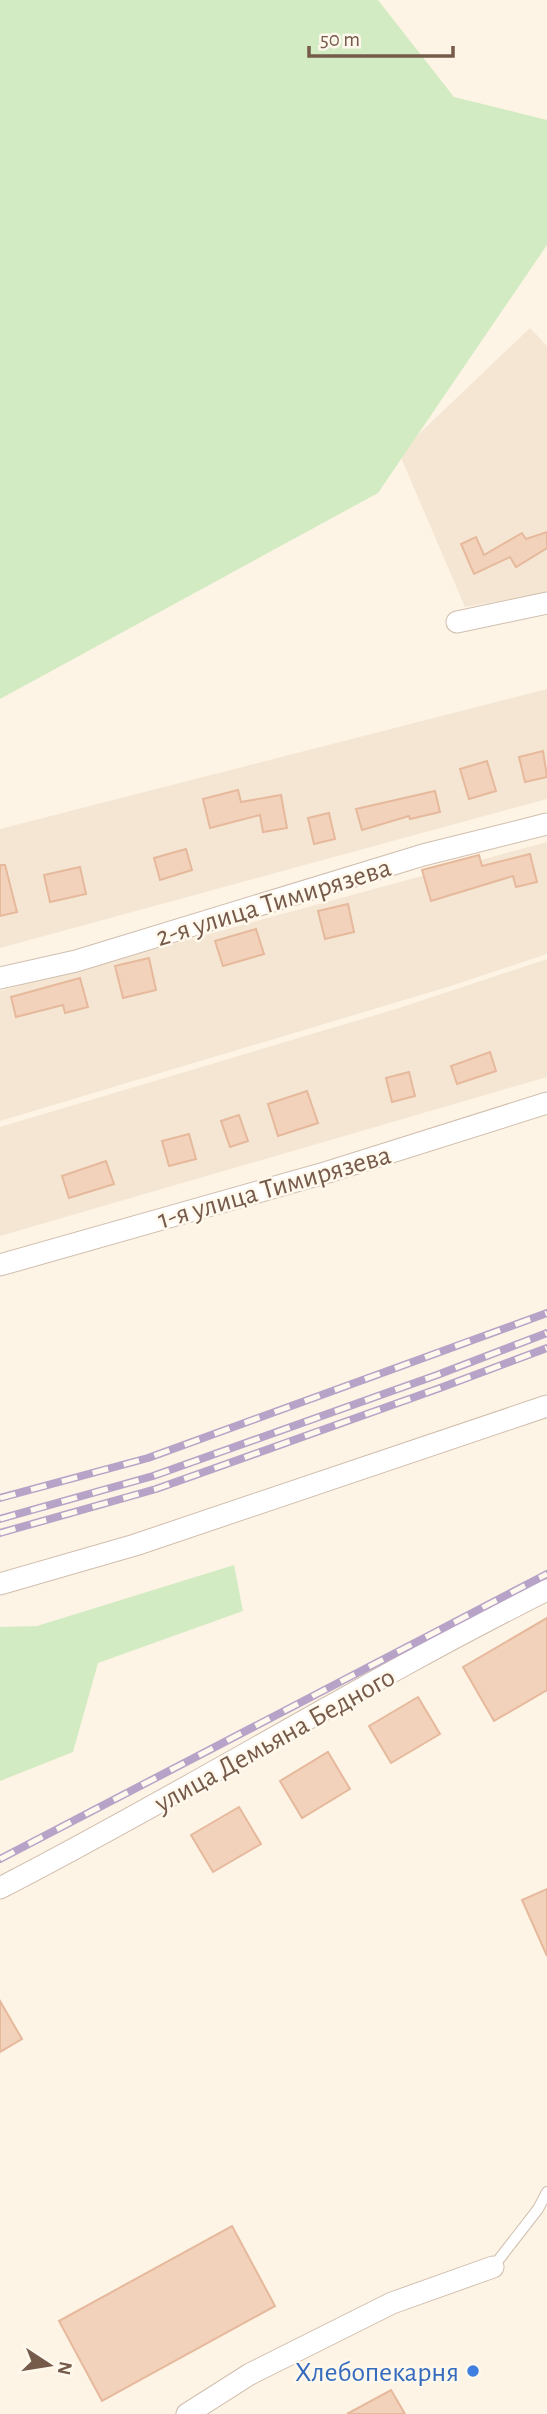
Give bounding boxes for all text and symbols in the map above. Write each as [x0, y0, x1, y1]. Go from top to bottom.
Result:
scale bar [309, 14, 452, 58]
text: 50 m [320, 29, 360, 50]
street label: 2-я улица Тимирязева [153, 854, 395, 952]
street label: 1-я улица Тимирязева [155, 1141, 394, 1235]
street label: улица Демьяна Бедного [149, 1663, 400, 1819]
north arrow [14, 2330, 84, 2400]
place label: Хлебопекарня [295, 2359, 459, 2387]
text: N [53, 2360, 75, 2377]
marker: Хлебопекарня [465, 2363, 481, 2379]

